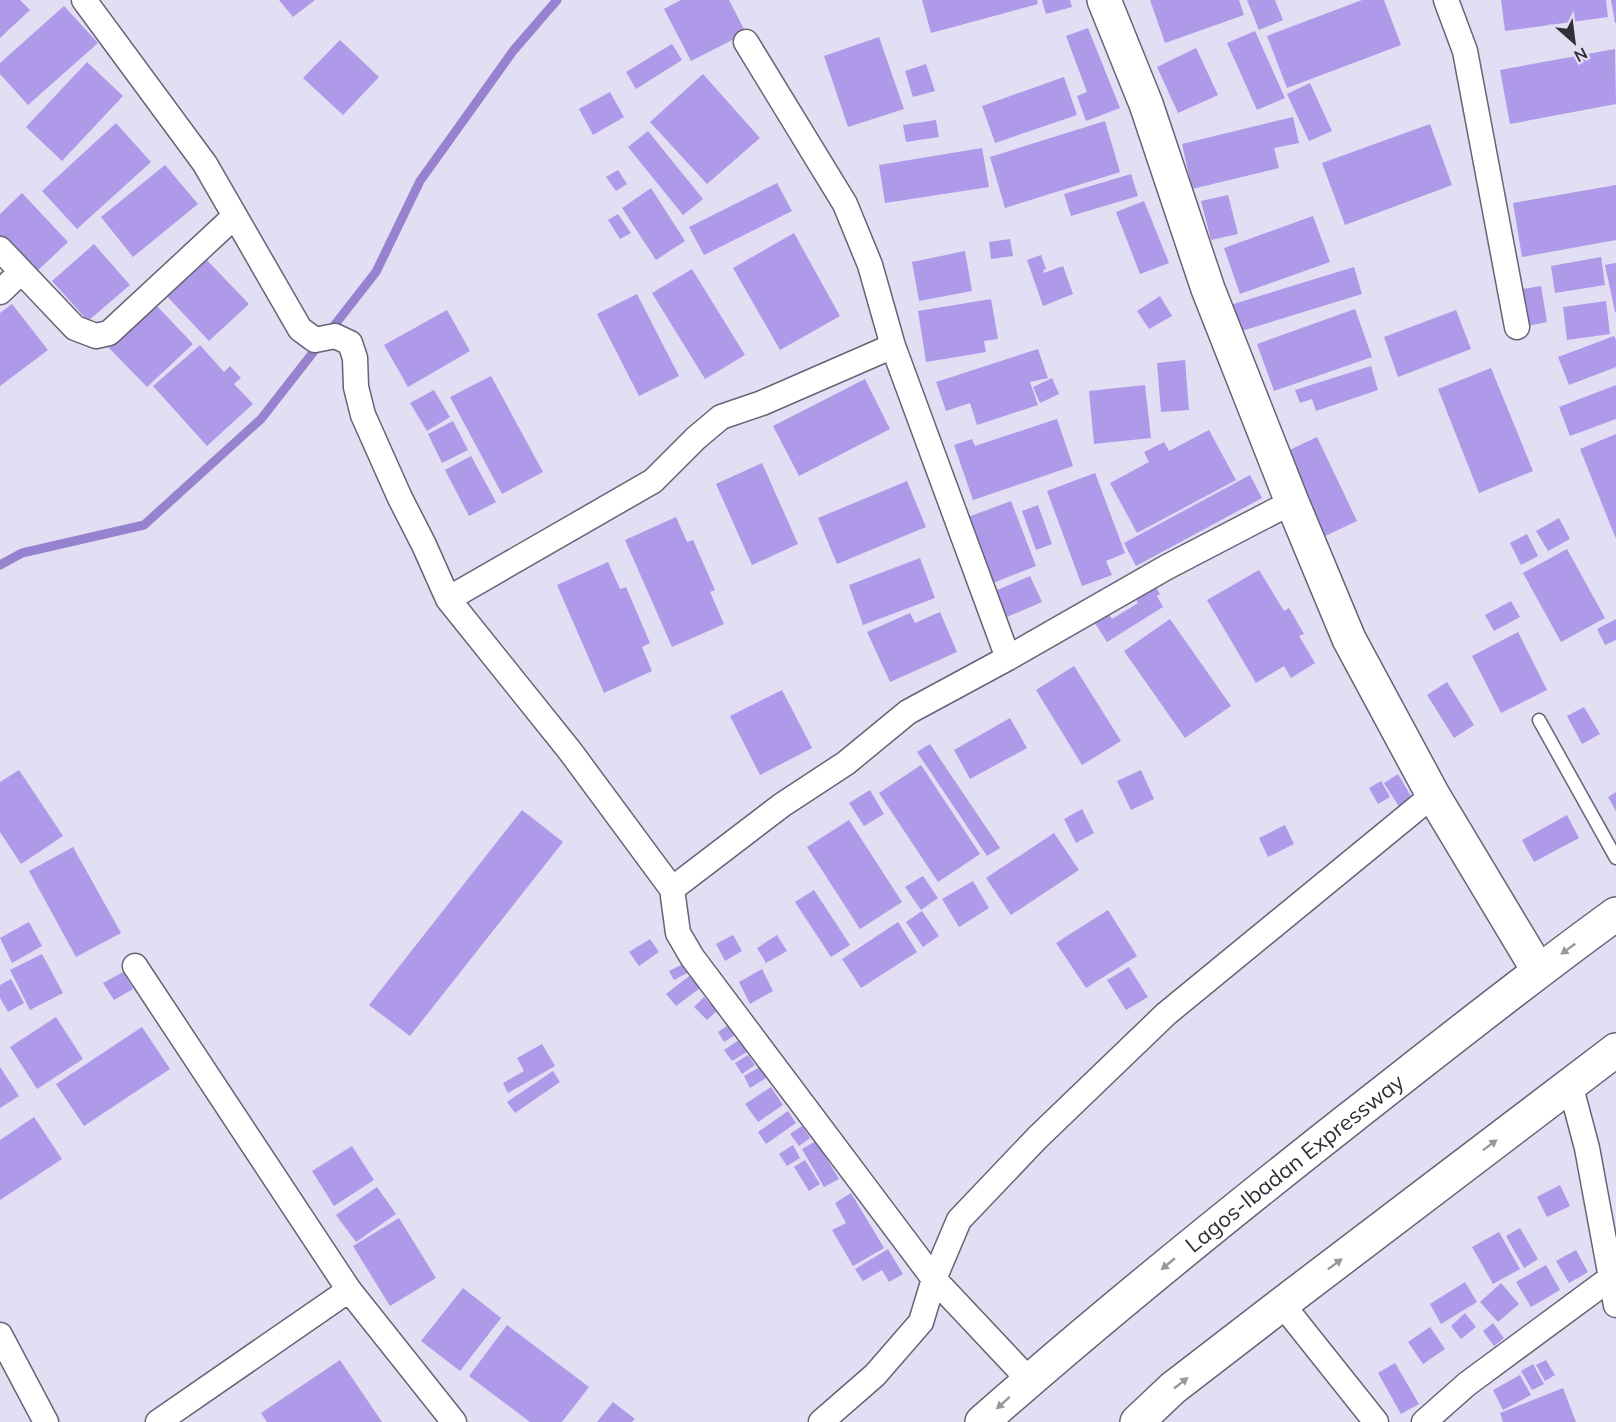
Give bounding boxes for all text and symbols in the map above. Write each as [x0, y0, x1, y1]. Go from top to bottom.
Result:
north arrow [1544, 12, 1604, 72]
text: N [1571, 44, 1591, 67]
one-way arrow [1561, 942, 1576, 954]
street label: Lagos-Ibadan Expressway [1179, 1067, 1410, 1258]
one-way arrow [1482, 1140, 1497, 1152]
one-way arrow [1160, 1258, 1176, 1271]
one-way arrow [1327, 1258, 1342, 1270]
one-way arrow [1173, 1378, 1188, 1390]
one-way arrow [996, 1396, 1011, 1409]

